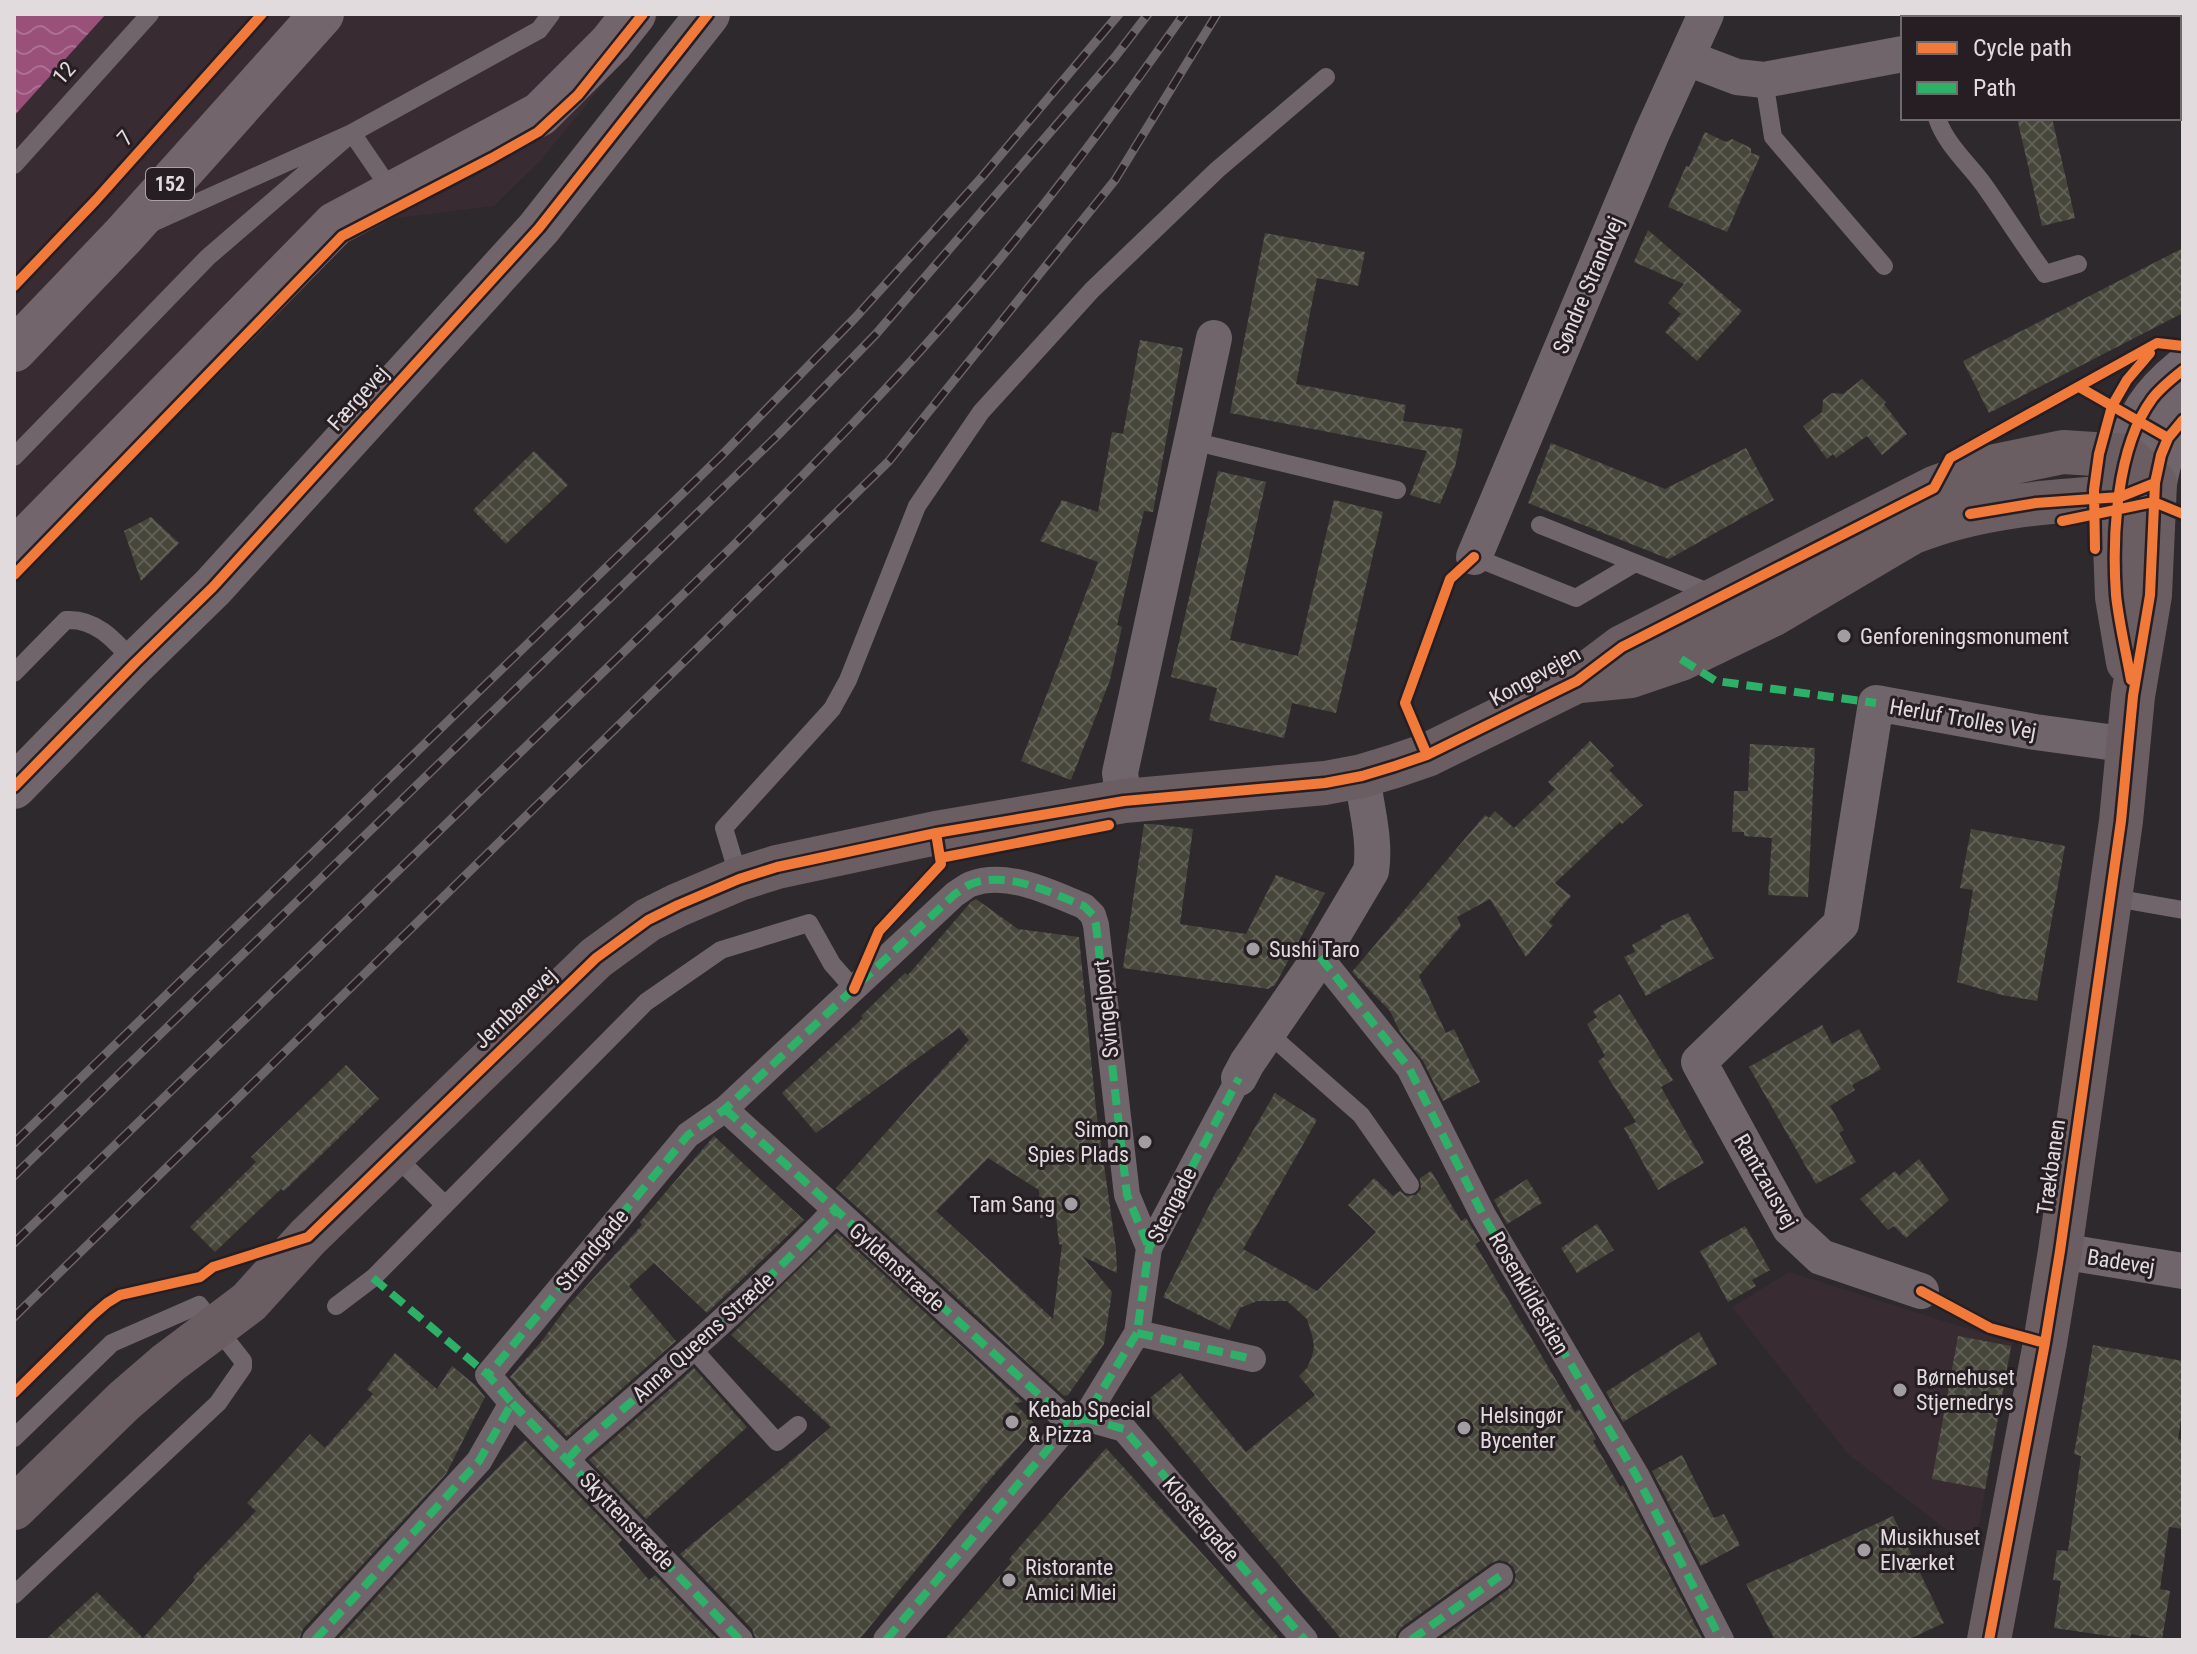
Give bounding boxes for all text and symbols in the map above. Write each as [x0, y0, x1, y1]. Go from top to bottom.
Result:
legend [1901, 16, 2181, 120]
text: Cycle path [1973, 34, 2072, 62]
street label: 12 [47, 57, 81, 89]
text: Path [1973, 74, 2016, 102]
street label: 7 [112, 126, 138, 150]
road number: 152 [146, 168, 194, 200]
street label: Søndre Strandvej [1548, 213, 1628, 357]
street label: Færgevej [322, 360, 394, 436]
place label: Genforeningsmonument [1860, 624, 2069, 649]
marker: Genforeningsmonument [1835, 627, 1853, 645]
street label: Kongevejen [1485, 641, 1585, 711]
street label: Herluf Trolles Vej [1888, 694, 2038, 744]
place label: Sushi Taro [1269, 937, 1360, 962]
marker: Sushi Taro [1244, 940, 1262, 958]
street label: Svingelport [1088, 959, 1124, 1059]
street label: Jernbanevej [469, 963, 561, 1053]
place label: Simon Spies Plads [1028, 1117, 1129, 1167]
street label: Trækbanen [2032, 1118, 2070, 1216]
street label: Rantzausvej [1729, 1129, 1803, 1233]
marker: Simon Spies Plads [1136, 1133, 1154, 1151]
street label: Stengade [1142, 1163, 1202, 1247]
place label: Tam Sang [969, 1192, 1055, 1217]
marker: Tam Sang [1062, 1195, 1080, 1213]
street label: Strandgade [551, 1204, 633, 1296]
street label: Gyldenstræde [844, 1218, 950, 1316]
street label: Rosenkildestien [1484, 1227, 1574, 1359]
street label: Badevej [2085, 1244, 2157, 1280]
street label: Anna Queens Stræde [627, 1267, 779, 1407]
place label: Børnehuset Stjernedrys [1916, 1365, 2015, 1415]
marker: Børnehuset Stjernedrys [1891, 1381, 1909, 1399]
place label: Kebab Special & Pizza [1028, 1397, 1151, 1447]
place label: Helsingør Bycenter [1480, 1403, 1564, 1453]
marker: Kebab Special & Pizza [1003, 1413, 1021, 1431]
marker: Helsingør Bycenter [1455, 1419, 1473, 1437]
street label: Skyttenstræde [575, 1467, 679, 1575]
street label: Klostergade [1157, 1472, 1245, 1566]
place label: Musikhuset Elværket [1880, 1525, 1980, 1575]
marker: Musikhuset Elværket [1855, 1541, 1873, 1559]
place label: Ristorante Amici Miei [1025, 1555, 1117, 1605]
marker: Ristorante Amici Miei [1000, 1571, 1018, 1589]

